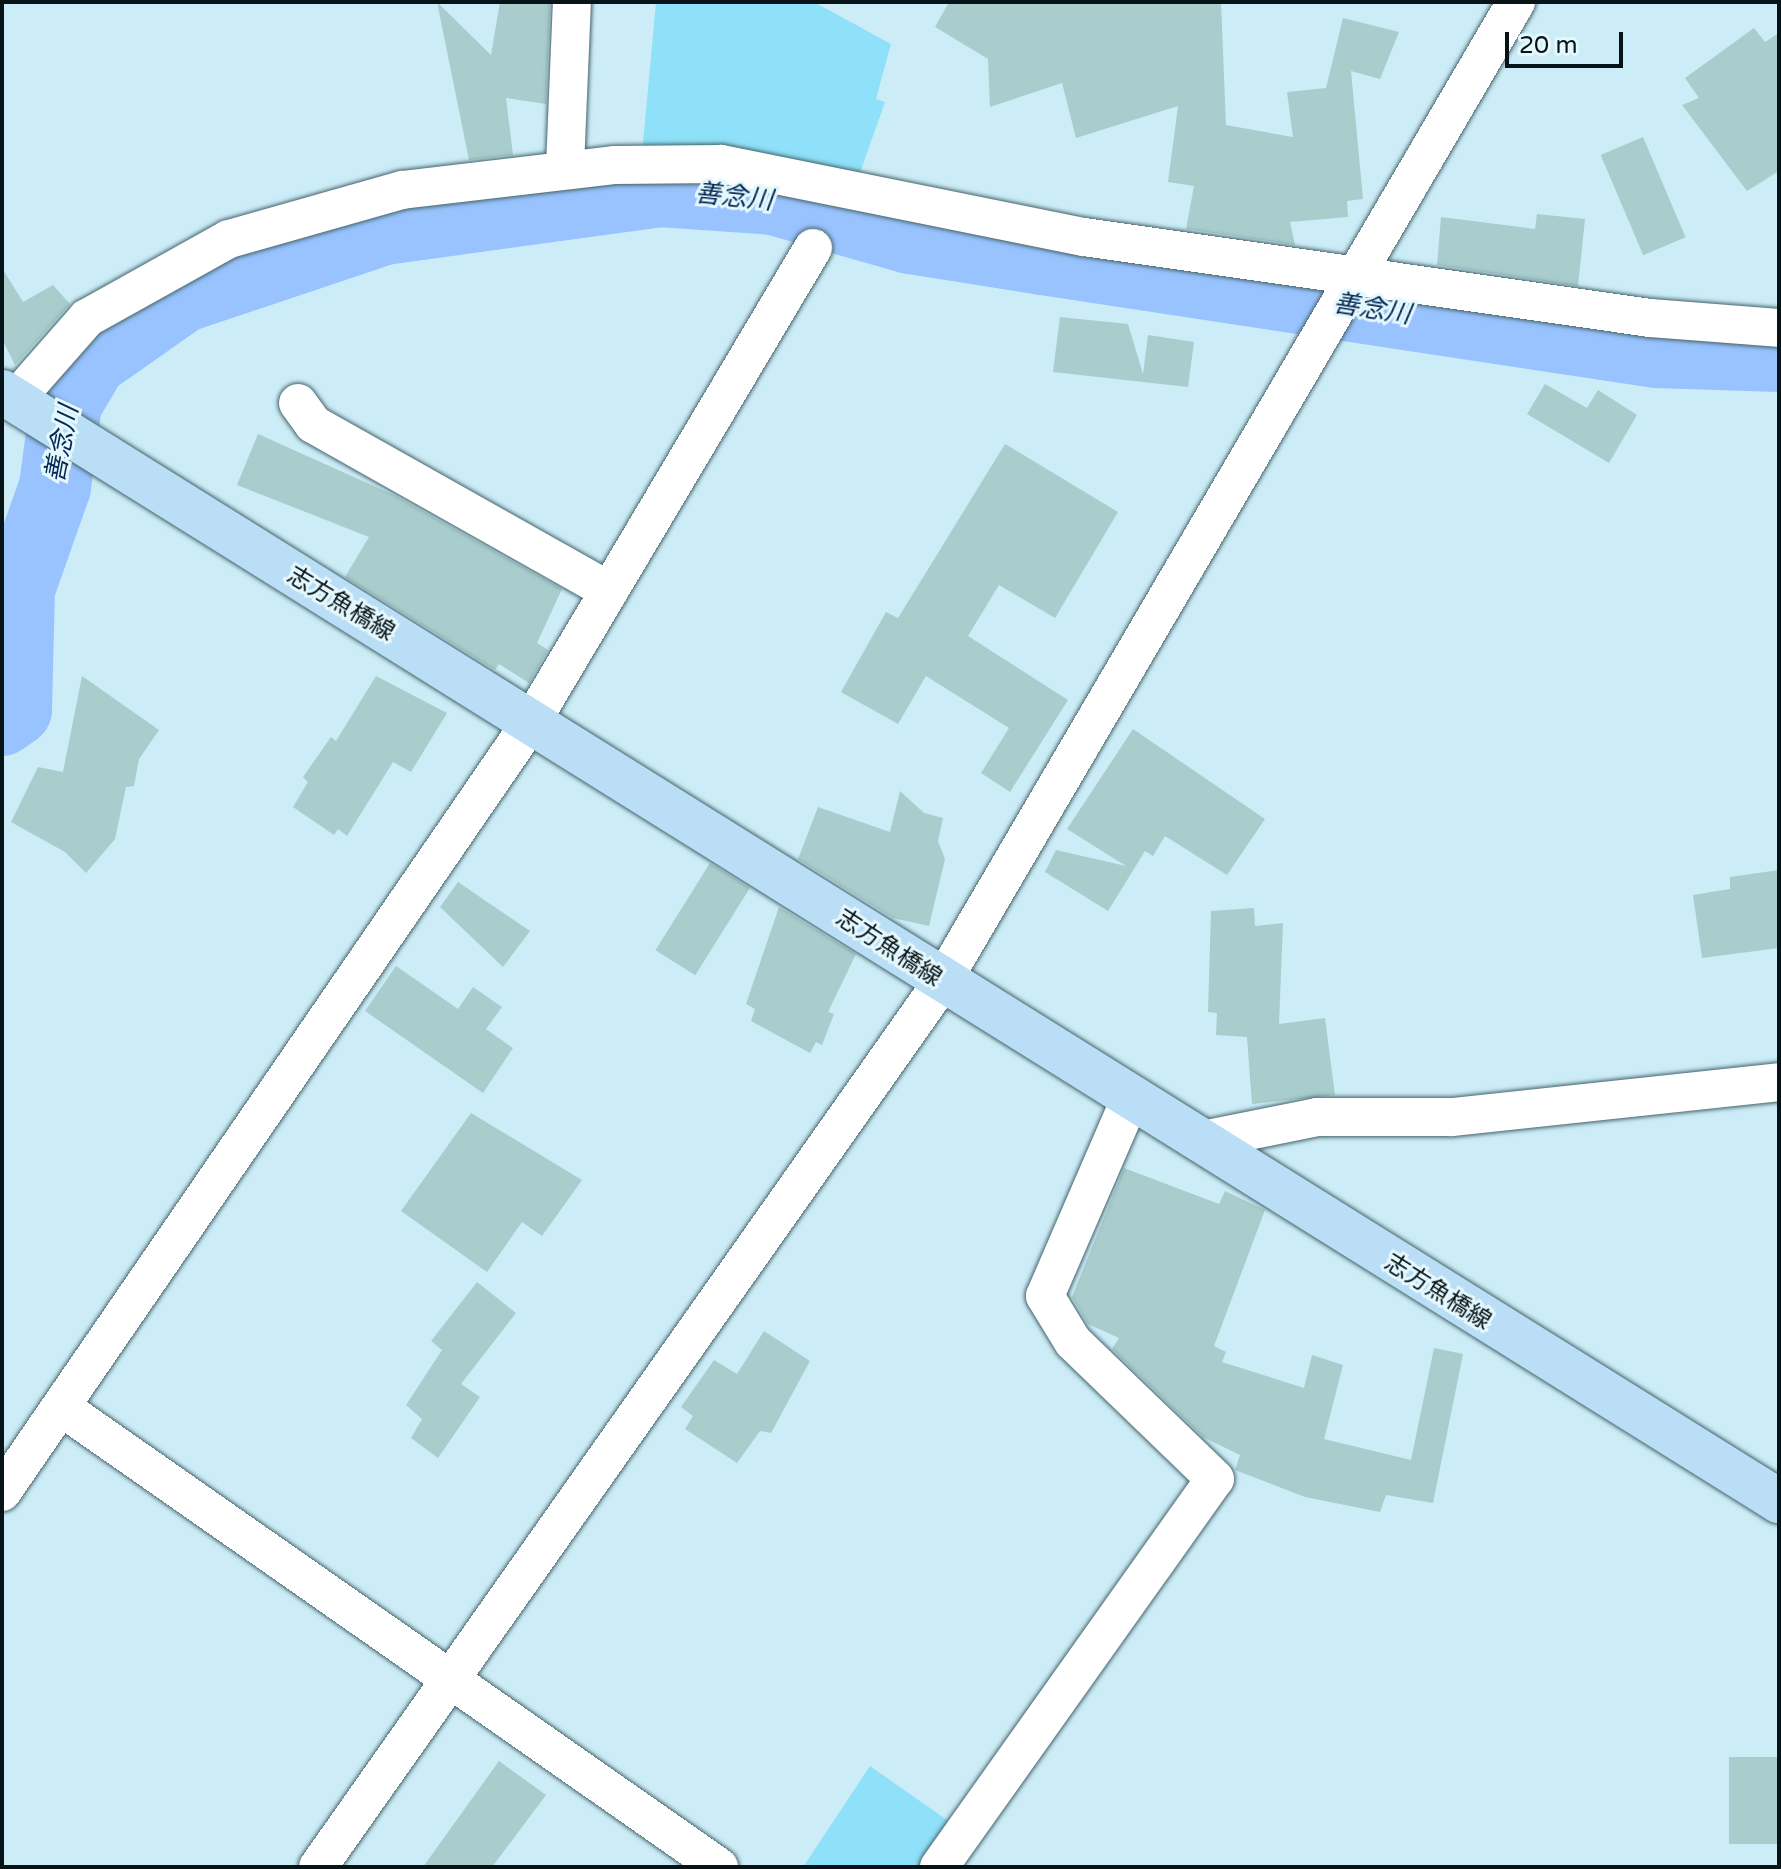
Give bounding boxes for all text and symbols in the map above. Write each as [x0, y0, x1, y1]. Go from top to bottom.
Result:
scale bar [1509, 16, 1627, 66]
text: 20 m [1519, 31, 1577, 60]
water label: 善念川 [694, 177, 774, 217]
water label: 善念川 [1331, 287, 1413, 331]
water label: 善念川 [39, 403, 85, 485]
street label: 志方魚橋線 [282, 561, 400, 647]
street label: 志方魚橋線 [831, 903, 947, 993]
street label: 志方魚橋線 [1379, 1248, 1497, 1336]

